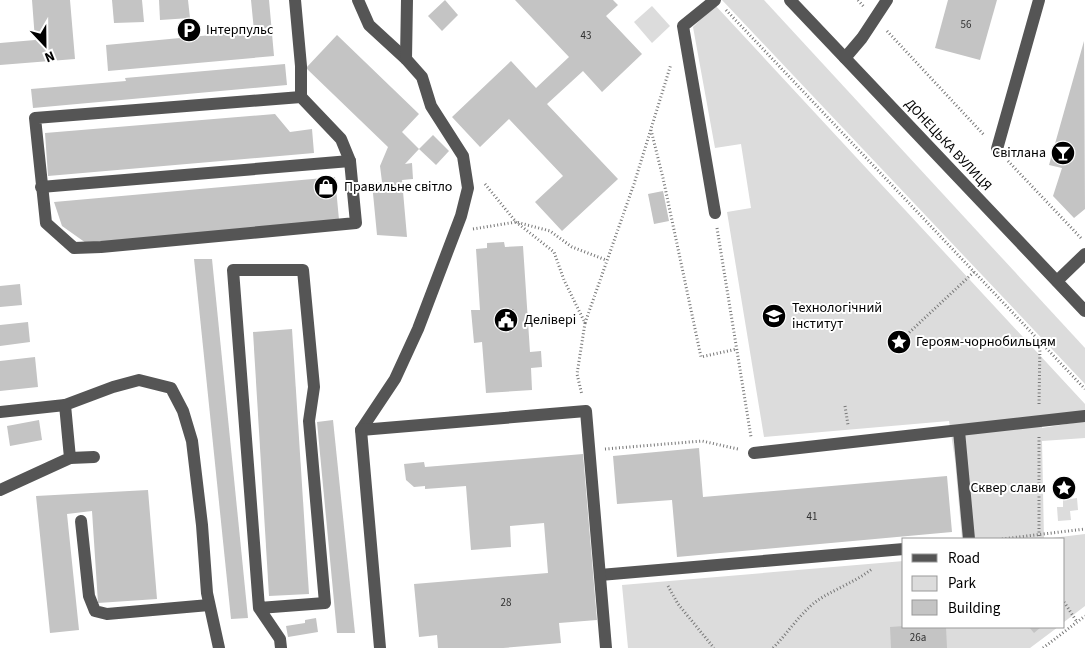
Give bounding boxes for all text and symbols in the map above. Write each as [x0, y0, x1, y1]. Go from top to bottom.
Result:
parking icon: Інтерпульс [176, 17, 202, 43]
house number: 56 [961, 17, 972, 32]
north arrow [20, 20, 70, 70]
place label: Інтерпульс [206, 20, 274, 40]
house number: 43 [581, 28, 591, 43]
text: N [41, 45, 58, 67]
street label: ДОНЕЦЬКА ВУЛИЦЯ [900, 94, 996, 196]
bar icon: Світлана [1050, 140, 1076, 166]
place label: Світлана [992, 143, 1046, 163]
shop icon: Правильне світло [313, 174, 339, 200]
place label: Правильне світло [344, 177, 452, 197]
place label: Технологічний інститут [792, 298, 882, 334]
school or university icon: Технологічний інститут [761, 303, 787, 329]
public building icon: Делівері [493, 307, 519, 333]
place label: Делівері [524, 310, 576, 330]
place icon: Героям-чорнобильцям [886, 329, 912, 355]
place label: Героям-чорнобильцям [916, 332, 1056, 352]
place icon: Сквер слави [1051, 475, 1077, 501]
place label: Сквер слави [970, 478, 1046, 498]
house number: 41 [807, 509, 817, 524]
legend [902, 538, 1065, 628]
text: Road [948, 548, 980, 569]
text: Park [948, 573, 977, 594]
house number: 28 [501, 595, 512, 610]
text: Building [948, 598, 1001, 619]
house number: 26а [910, 630, 926, 645]

